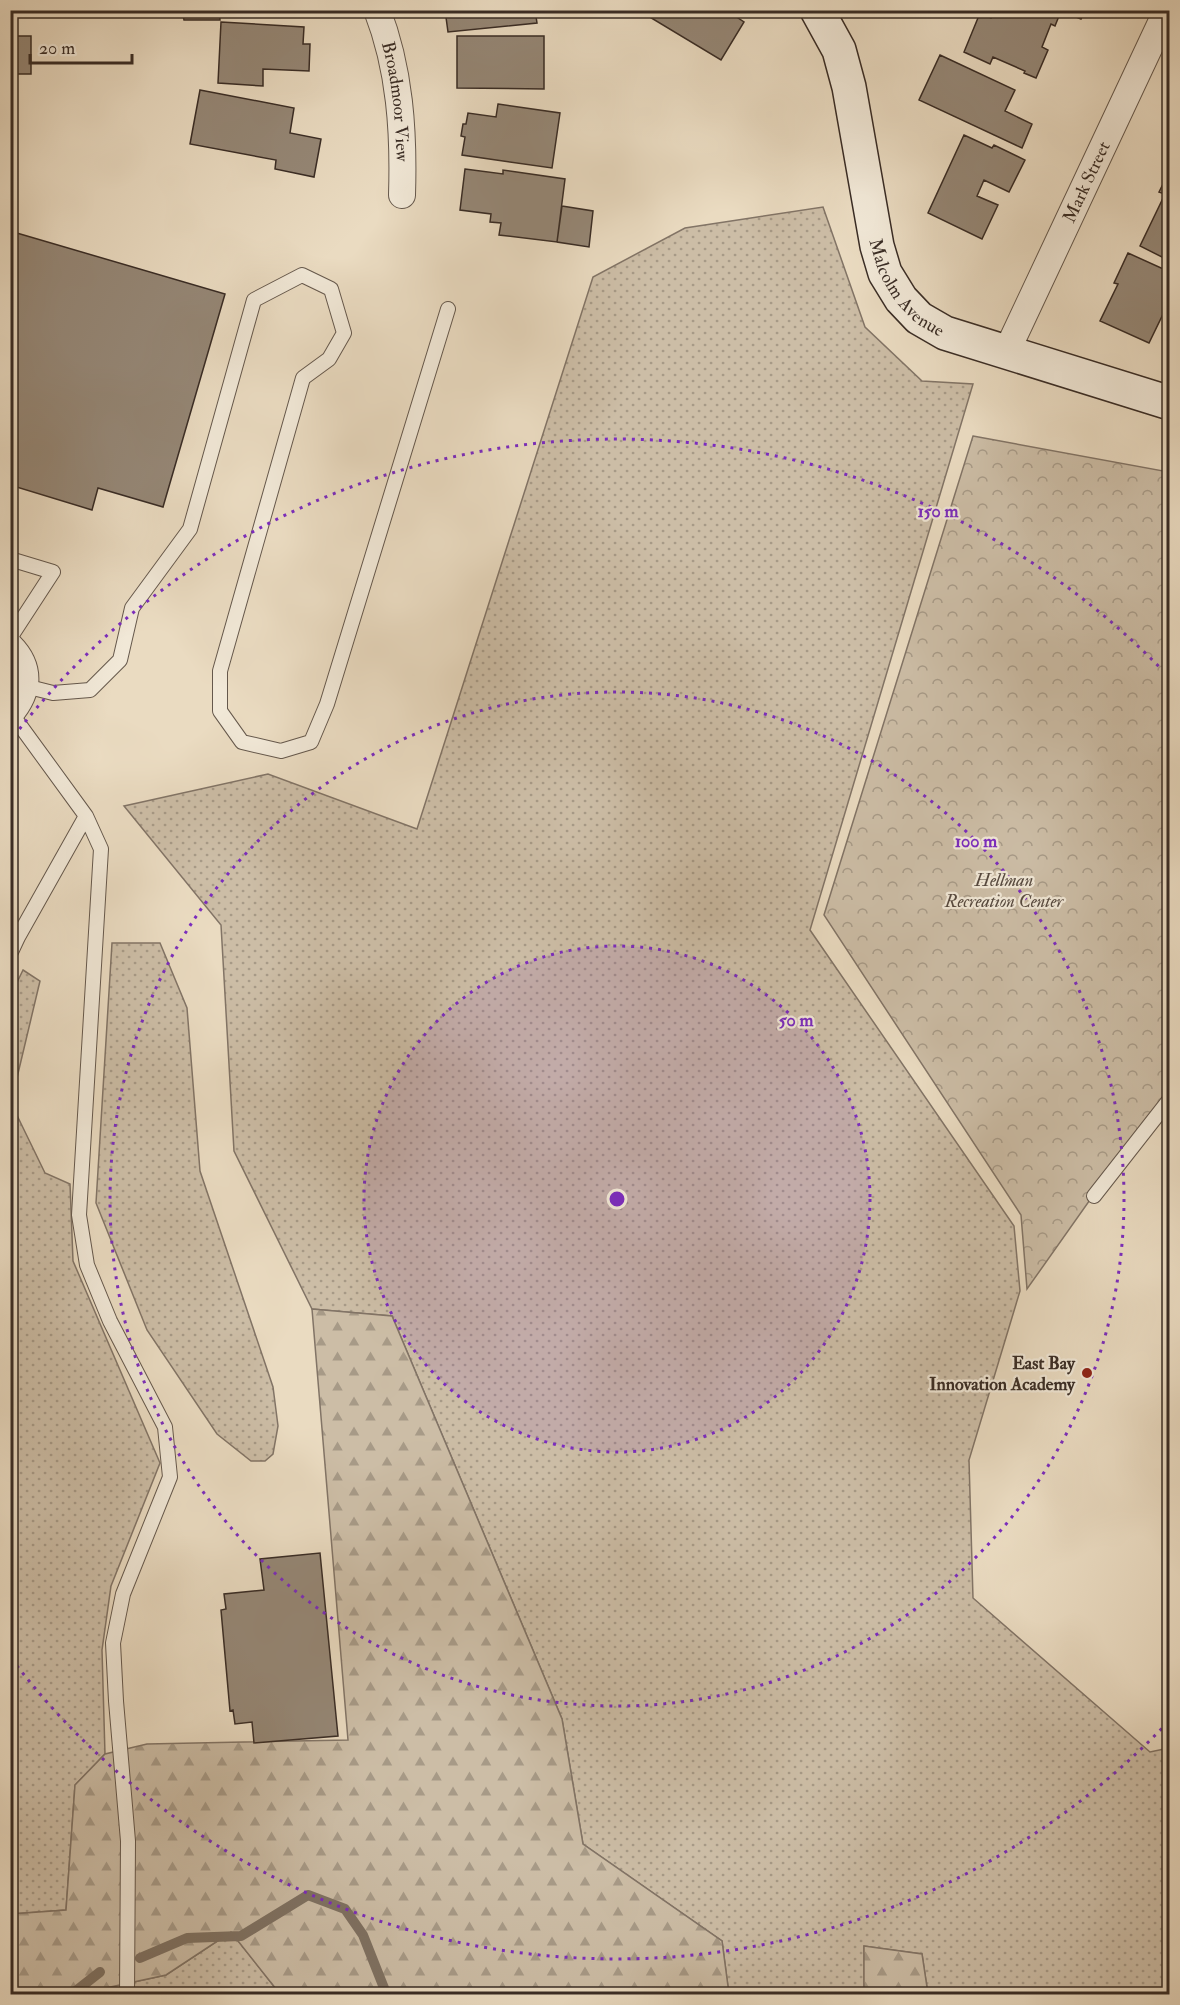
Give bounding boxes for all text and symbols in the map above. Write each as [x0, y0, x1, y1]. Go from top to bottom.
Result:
scale bar [30, 27, 132, 65]
text: 20 m [39, 37, 75, 60]
street label: Broadmoor View [376, 39, 413, 163]
street label: Mark Street [1058, 138, 1116, 226]
street label: Malcolm Avenue [863, 236, 949, 342]
text: 150 m [917, 500, 960, 523]
text: 100 m [955, 830, 998, 853]
park label: Hellman Recreation Center [944, 869, 1065, 913]
text: 50 m [779, 1009, 814, 1032]
centre of rings [607, 1189, 627, 1209]
place label: East Bay Innovation Academy [929, 1352, 1076, 1396]
marker: East Bay Innovation Academy [1080, 1366, 1094, 1380]

